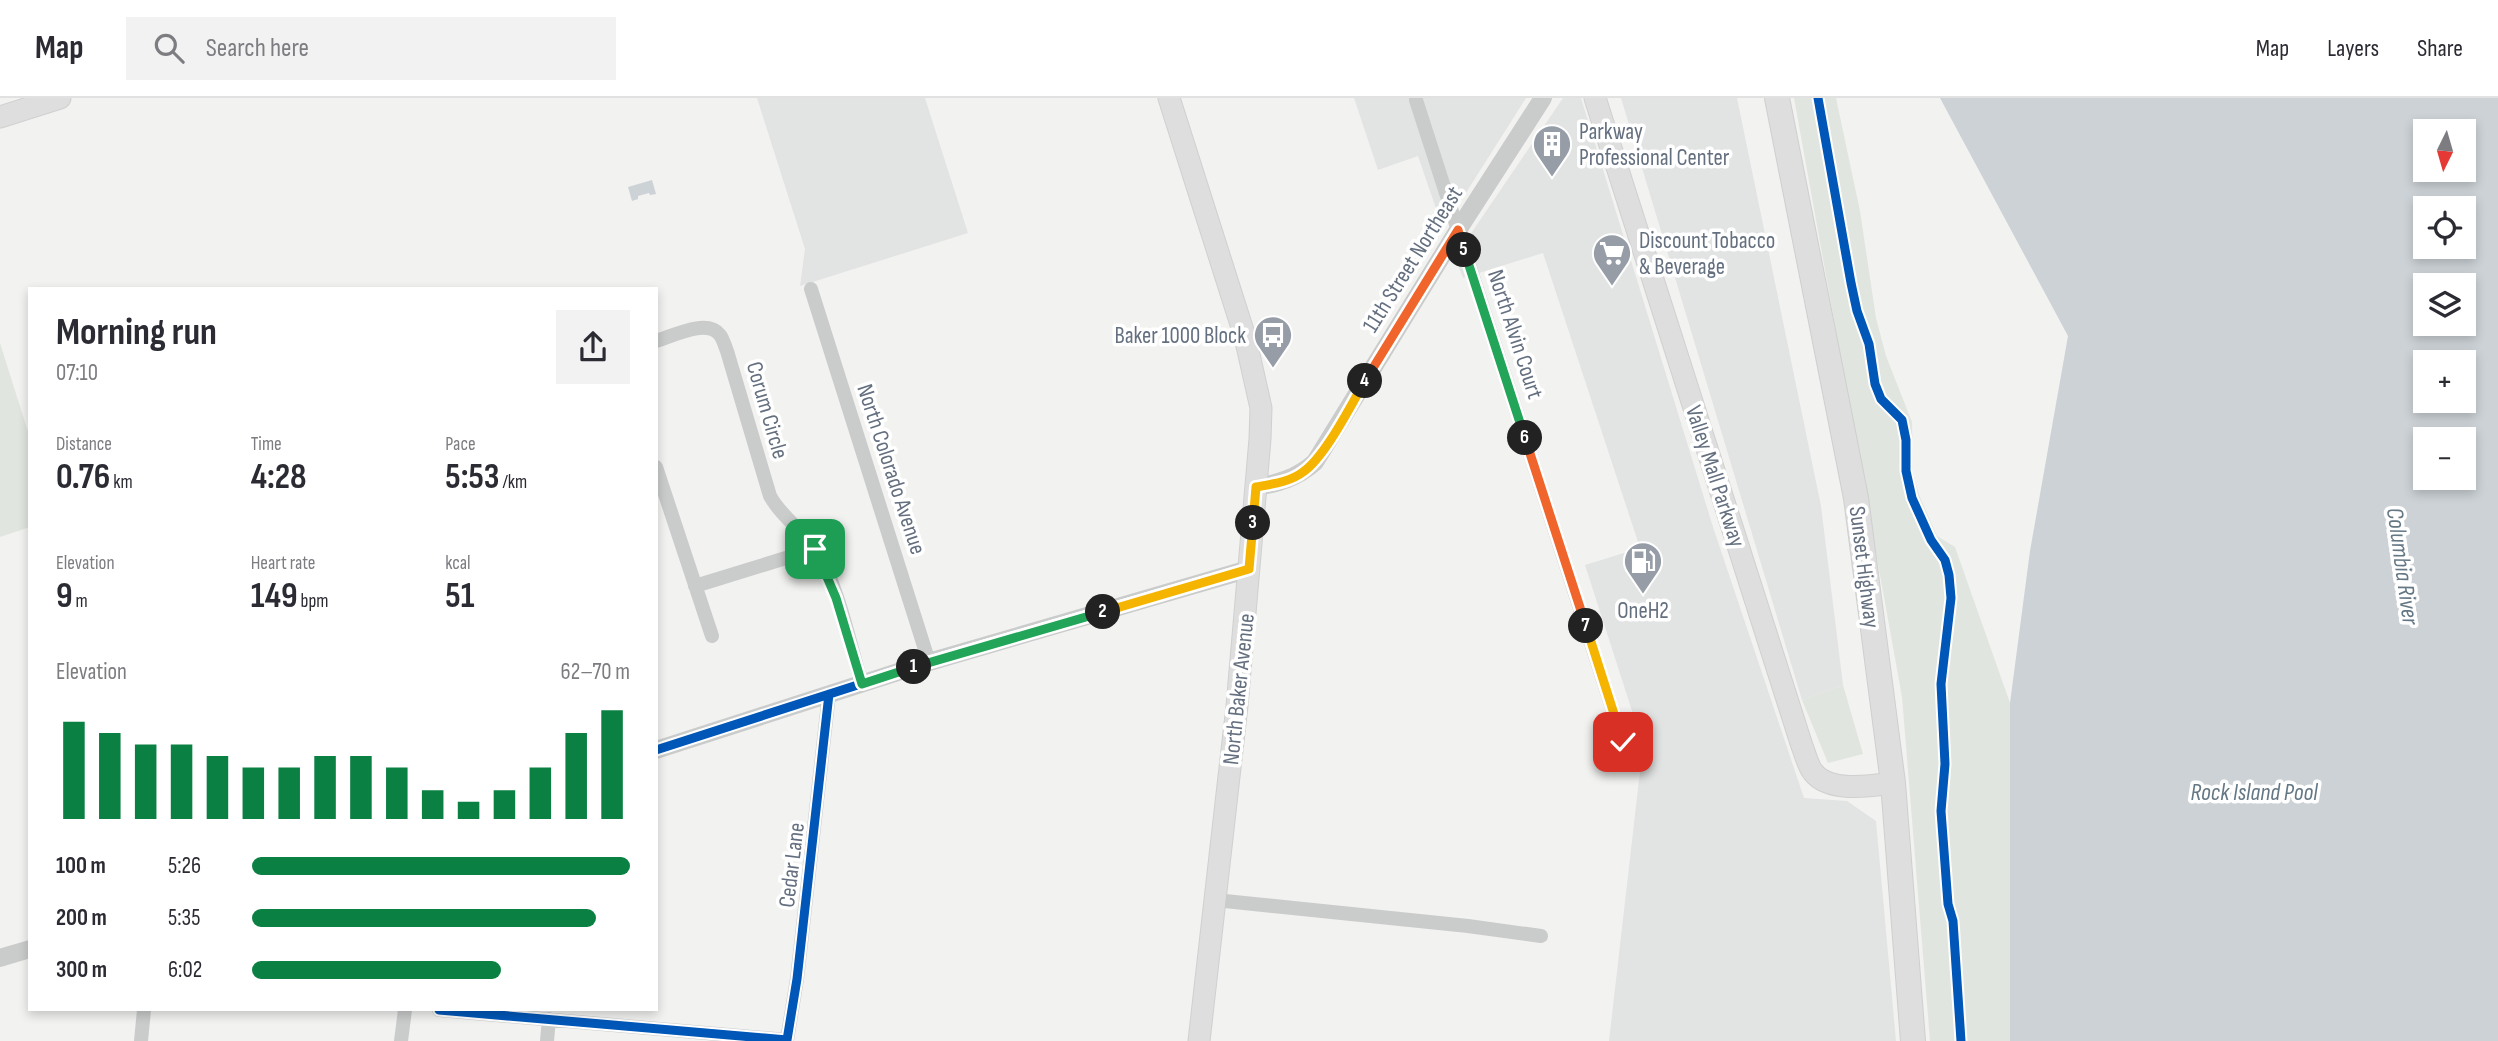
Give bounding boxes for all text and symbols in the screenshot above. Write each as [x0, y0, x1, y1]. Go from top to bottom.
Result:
search box [126, 17, 616, 80]
text: Map [35, 28, 84, 68]
icon: search [150, 29, 188, 67]
text: Search here [206, 33, 309, 64]
text: Map [2256, 34, 2289, 63]
text: Layers [2327, 34, 2379, 63]
text: Share [2417, 34, 2463, 63]
place label: Parkway Professional Center [1579, 118, 1730, 172]
north arrow [2413, 119, 2476, 182]
map controls [2413, 119, 2476, 490]
building icon: Parkway Professional Center [1531, 123, 1573, 178]
street label: 11th Street Northeast [1357, 181, 1469, 338]
button: locate [2413, 196, 2476, 259]
place label: Discount Tobacco & Beverage [1639, 227, 1775, 281]
pin: 5 [1446, 232, 1482, 268]
supermarket icon: Discount Tobacco & Beverage [1591, 232, 1633, 287]
text: 5 [1459, 238, 1468, 261]
street label: North Alvin Court [1481, 266, 1549, 402]
button: layers [2413, 273, 2476, 336]
text: Morning run [56, 310, 217, 355]
button: share [556, 310, 630, 384]
bus stop icon: Baker 1000 Block [1252, 314, 1294, 369]
place label: Baker 1000 Block [1114, 322, 1246, 350]
button: + [2413, 350, 2476, 413]
text: 07:10 [56, 359, 98, 387]
street label: Corum Circle [740, 359, 794, 462]
pin: 4 [1348, 364, 1382, 398]
text: 4 [1360, 369, 1369, 392]
street label: North Colorado Avenue [850, 381, 932, 558]
street label: Valley Mall Parkway [1679, 402, 1751, 551]
pin: 6 [1508, 420, 1542, 456]
text: 6 [1520, 426, 1529, 449]
button: − [2413, 427, 2476, 490]
text: Distance [56, 433, 112, 456]
text: Time [251, 433, 282, 456]
text: Pace [445, 433, 476, 456]
text: 0.76 [56, 456, 110, 499]
text: 4:28 [251, 456, 307, 499]
text: 5:53 [445, 456, 500, 499]
text: km [110, 471, 133, 494]
text: /km [500, 471, 527, 494]
street label: Sunset Highway [1843, 505, 1885, 630]
pin: 3 [1236, 506, 1270, 540]
water label: Columbia River [2380, 506, 2425, 628]
text: 3 [1248, 511, 1257, 534]
pin [785, 519, 845, 579]
icon: arrive [796, 530, 834, 568]
fuel station icon: OneH2 [1622, 540, 1664, 595]
text: Elevation [56, 552, 115, 575]
text: Heart rate [251, 552, 316, 575]
text: kcal [445, 552, 470, 575]
text: 9 [56, 575, 73, 618]
text: 149 [251, 575, 298, 618]
text: 51 [445, 575, 474, 618]
text: m [73, 590, 88, 613]
text: bpm [298, 590, 329, 613]
pin: 2 [1086, 594, 1120, 630]
place label: OneH2 [1617, 597, 1669, 625]
text: 2 [1098, 600, 1107, 623]
pin: 7 [1568, 608, 1604, 644]
street label: North Baker Avenue [1217, 612, 1261, 766]
text: 7 [1581, 614, 1590, 637]
pin: 1 [897, 650, 932, 684]
text: 1 [910, 655, 917, 678]
text: Elevation [56, 658, 127, 686]
text: 62–70 m [561, 658, 630, 686]
pin [1593, 712, 1653, 772]
icon: check [1604, 723, 1642, 761]
water label: Rock Island Pool [2190, 778, 2318, 807]
street label: Cedar Lane [773, 821, 811, 909]
text: 100 m [56, 852, 106, 880]
text: 5:26 [168, 852, 201, 880]
text: 200 m [56, 904, 107, 932]
text: 5:35 [168, 904, 200, 932]
text: 300 m [56, 956, 107, 984]
text: 6:02 [168, 956, 202, 984]

